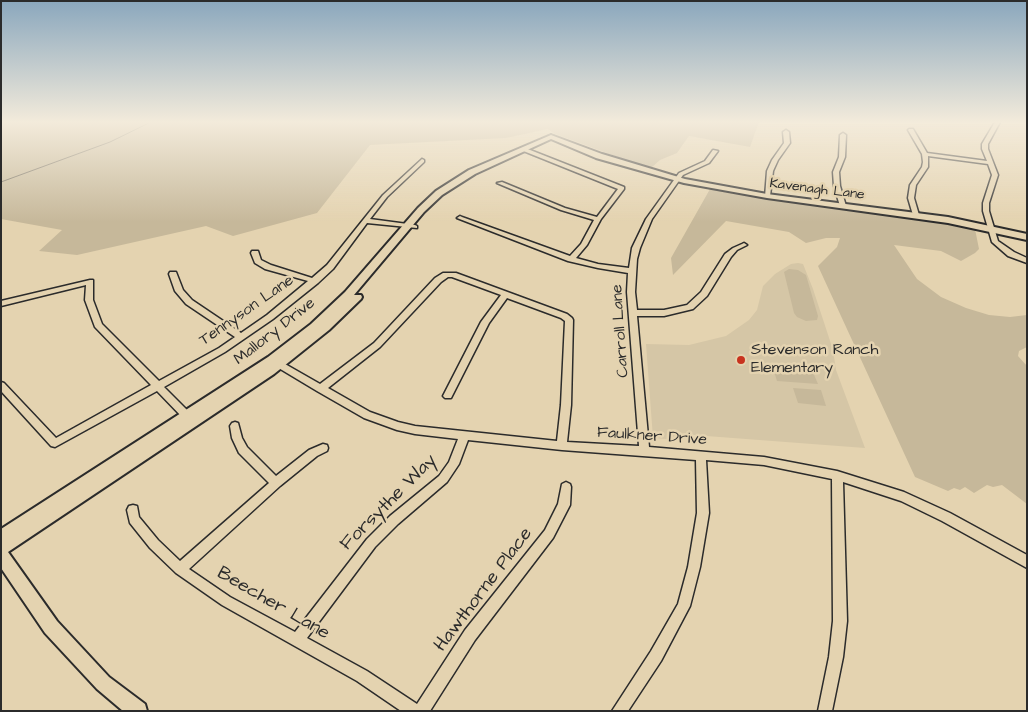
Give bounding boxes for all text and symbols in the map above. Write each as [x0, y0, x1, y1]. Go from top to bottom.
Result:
street label: Kavenagh Lane [768, 176, 866, 204]
street label: Tennyson Lane [196, 271, 298, 351]
street label: Carroll Lane [608, 284, 634, 378]
street label: Mallory Drive [230, 294, 320, 370]
place label: Stevenson Ranch Elementary [751, 341, 878, 379]
marker: Stevenson Ranch Elementary [735, 354, 747, 366]
street label: Faulkner Drive [596, 424, 708, 450]
street label: Forsythe Way [336, 450, 442, 556]
street label: Hawthorne Place [430, 524, 538, 656]
street label: Beecher Lane [213, 563, 333, 645]

